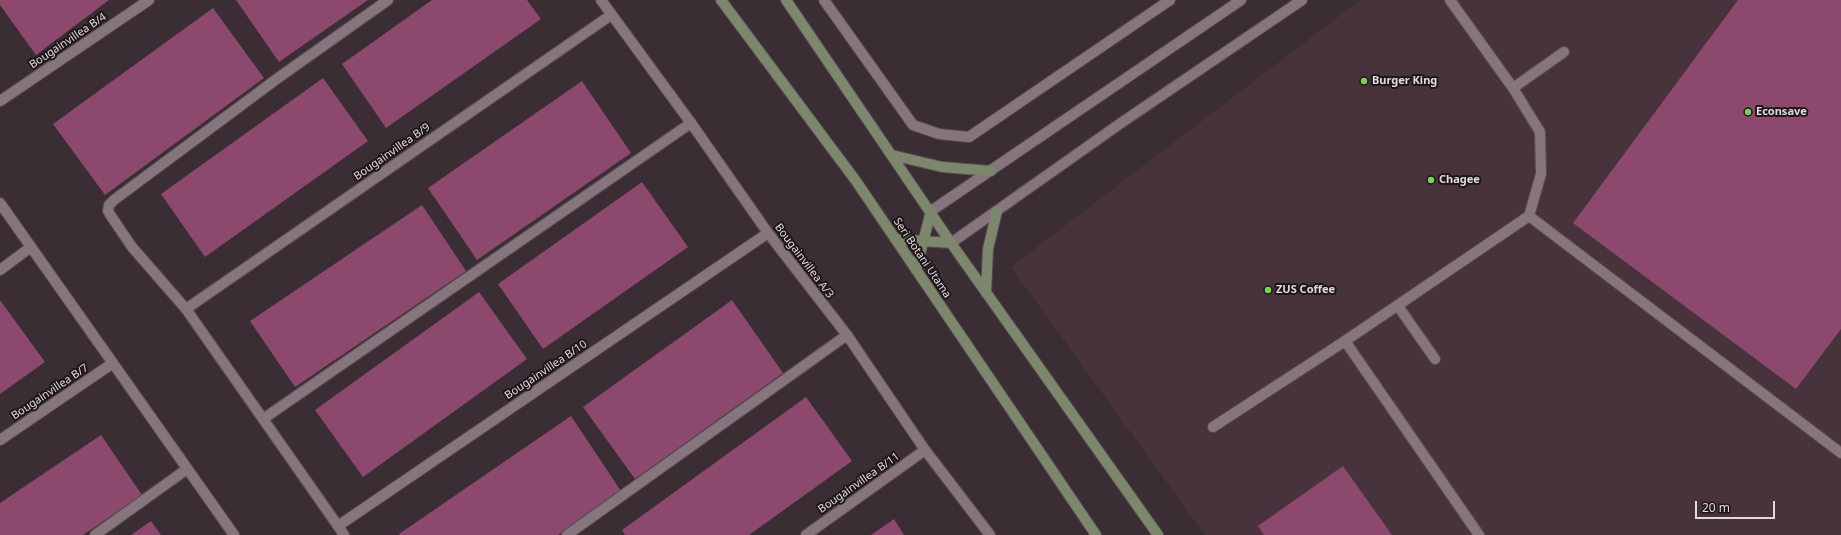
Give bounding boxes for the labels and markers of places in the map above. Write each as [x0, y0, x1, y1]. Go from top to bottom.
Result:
place label: Burger King [1372, 74, 1437, 88]
marker: Burger King [1359, 76, 1369, 86]
place label: Econsave [1756, 105, 1807, 119]
marker: Econsave [1743, 107, 1753, 117]
place label: Chagee [1439, 173, 1480, 187]
marker: Chagee [1426, 175, 1436, 185]
place label: ZUS Coffee [1276, 283, 1335, 297]
marker: ZUS Coffee [1263, 285, 1273, 295]

